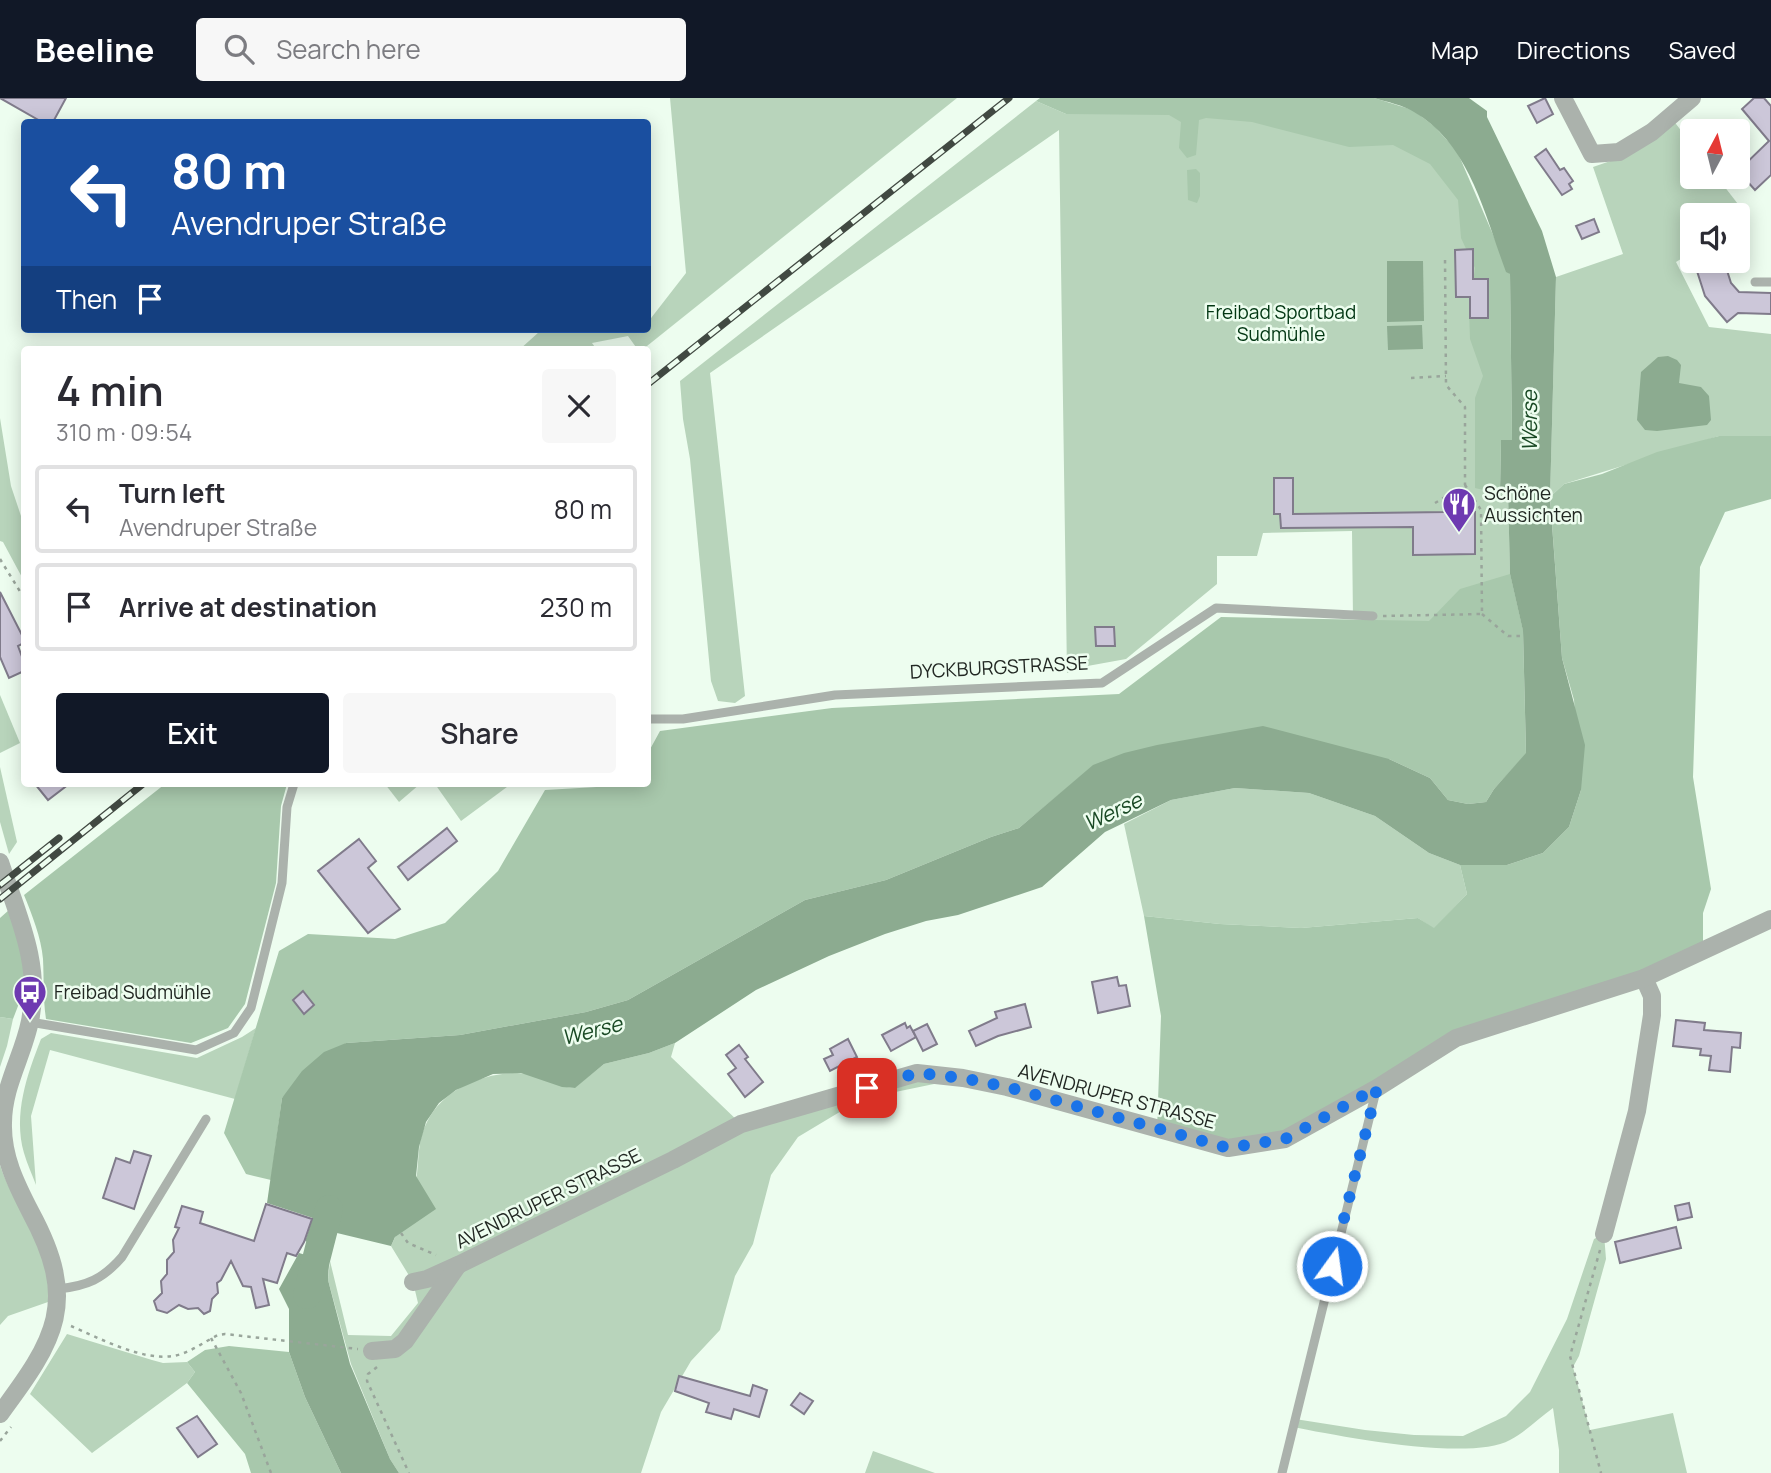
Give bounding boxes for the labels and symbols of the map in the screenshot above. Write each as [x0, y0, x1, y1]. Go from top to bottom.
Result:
north arrow [1680, 119, 1750, 189]
park label: Freibad Sportbad Sudmühle [1206, 299, 1356, 347]
water label: Werse [1515, 389, 1543, 452]
place label: Schöne Aussichten [1484, 480, 1583, 528]
restaurant icon: Schöne Aussichten [1440, 485, 1478, 534]
street label: DYCKBURGSTRASSE [909, 649, 1089, 685]
water label: Werse [1079, 785, 1148, 837]
bus stop icon: Freibad Sudmühle [11, 973, 49, 1022]
place label: Freibad Sudmühle [54, 979, 211, 1005]
water label: Werse [559, 1009, 626, 1051]
street label: AVENDRUPER STRASSE [1015, 1057, 1219, 1135]
pin [837, 1058, 897, 1118]
street label: AVENDRUPER STRASSE [451, 1142, 645, 1254]
position arrow [1295, 1229, 1369, 1303]

